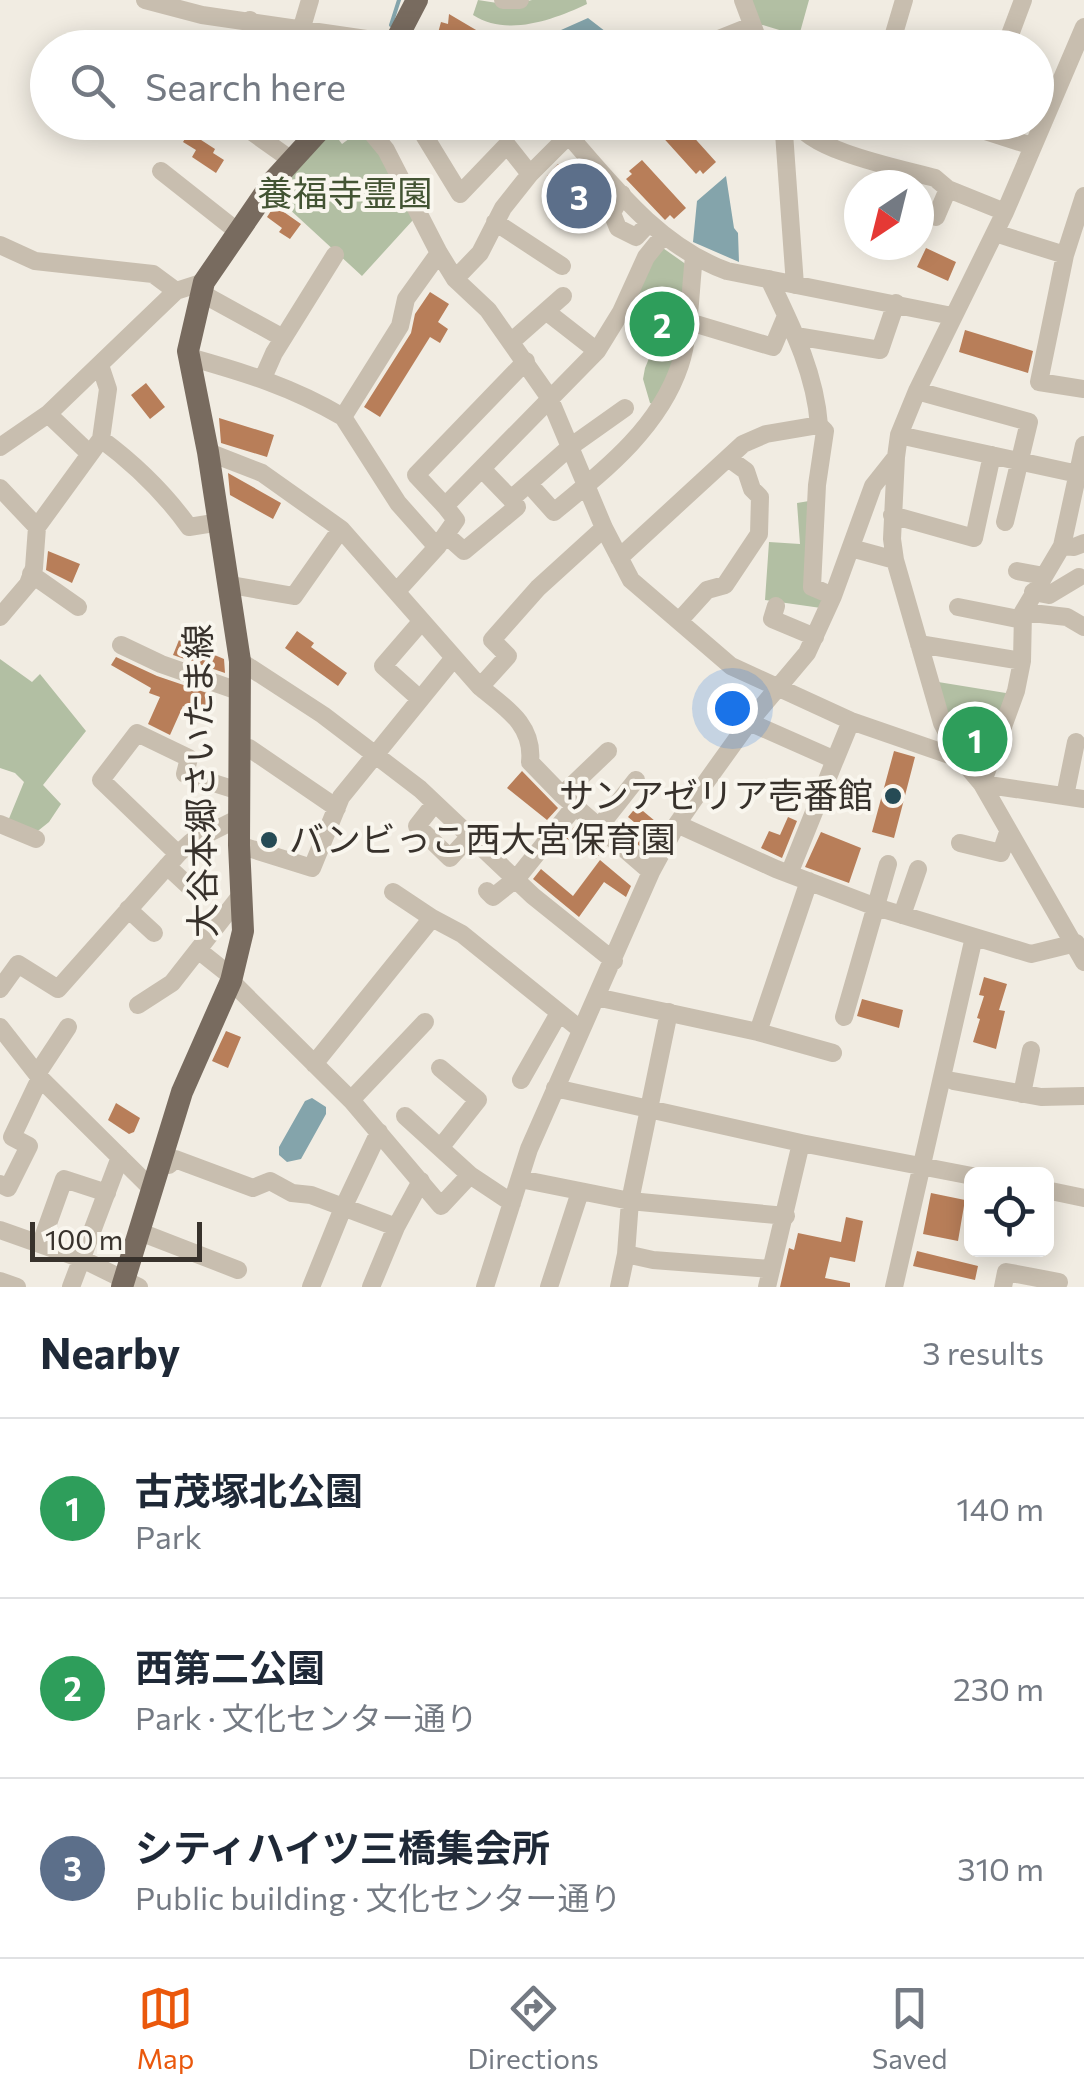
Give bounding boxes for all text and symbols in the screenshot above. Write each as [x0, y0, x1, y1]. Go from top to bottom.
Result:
search box [30, 30, 1054, 140]
icon: search [65, 58, 120, 113]
text: Search here [145, 62, 346, 109]
pin: 3 [546, 158, 612, 234]
park label: 養福寺霊園 [257, 170, 433, 213]
north arrow [844, 170, 934, 260]
pin: 2 [630, 286, 694, 362]
street label: 大谷本郷さいたま線 [174, 624, 223, 938]
your location [707, 683, 758, 734]
pin: 1 [942, 702, 1008, 776]
place label: サンアゼリア壱番館 [559, 772, 873, 815]
marker: サンアゼリア壱番館 [882, 785, 904, 807]
place label: バンビっこ西大宮保育園 [289, 816, 676, 859]
marker: バンビっこ西大宮保育園 [258, 829, 280, 851]
map controls [964, 1167, 1054, 1257]
button: locate [964, 1167, 1054, 1257]
scale bar [30, 1217, 202, 1262]
text: 100 m [45, 1222, 123, 1256]
text: Nearby [40, 1326, 180, 1378]
text: 3 results [922, 1332, 1044, 1372]
text: 古茂塚北公園 [135, 1466, 363, 1513]
text: 1 [65, 1488, 80, 1528]
text: 140 m [956, 1488, 1044, 1528]
text: Park [135, 1516, 202, 1556]
text: 西第二公園 [135, 1643, 325, 1690]
text: 2 [63, 1668, 82, 1708]
text: 230 m [953, 1668, 1044, 1708]
text: Park · 文化センター通り [135, 1697, 478, 1737]
text: シティハイツ三橋集会所 [135, 1823, 550, 1870]
text: 3 [63, 1848, 82, 1888]
text: 310 m [957, 1848, 1044, 1888]
text: Public building · 文化センター通り [135, 1877, 622, 1917]
tab: Map [137, 1981, 194, 2075]
tab: Directions [467, 1981, 599, 2075]
tab: Saved [872, 1981, 947, 2075]

